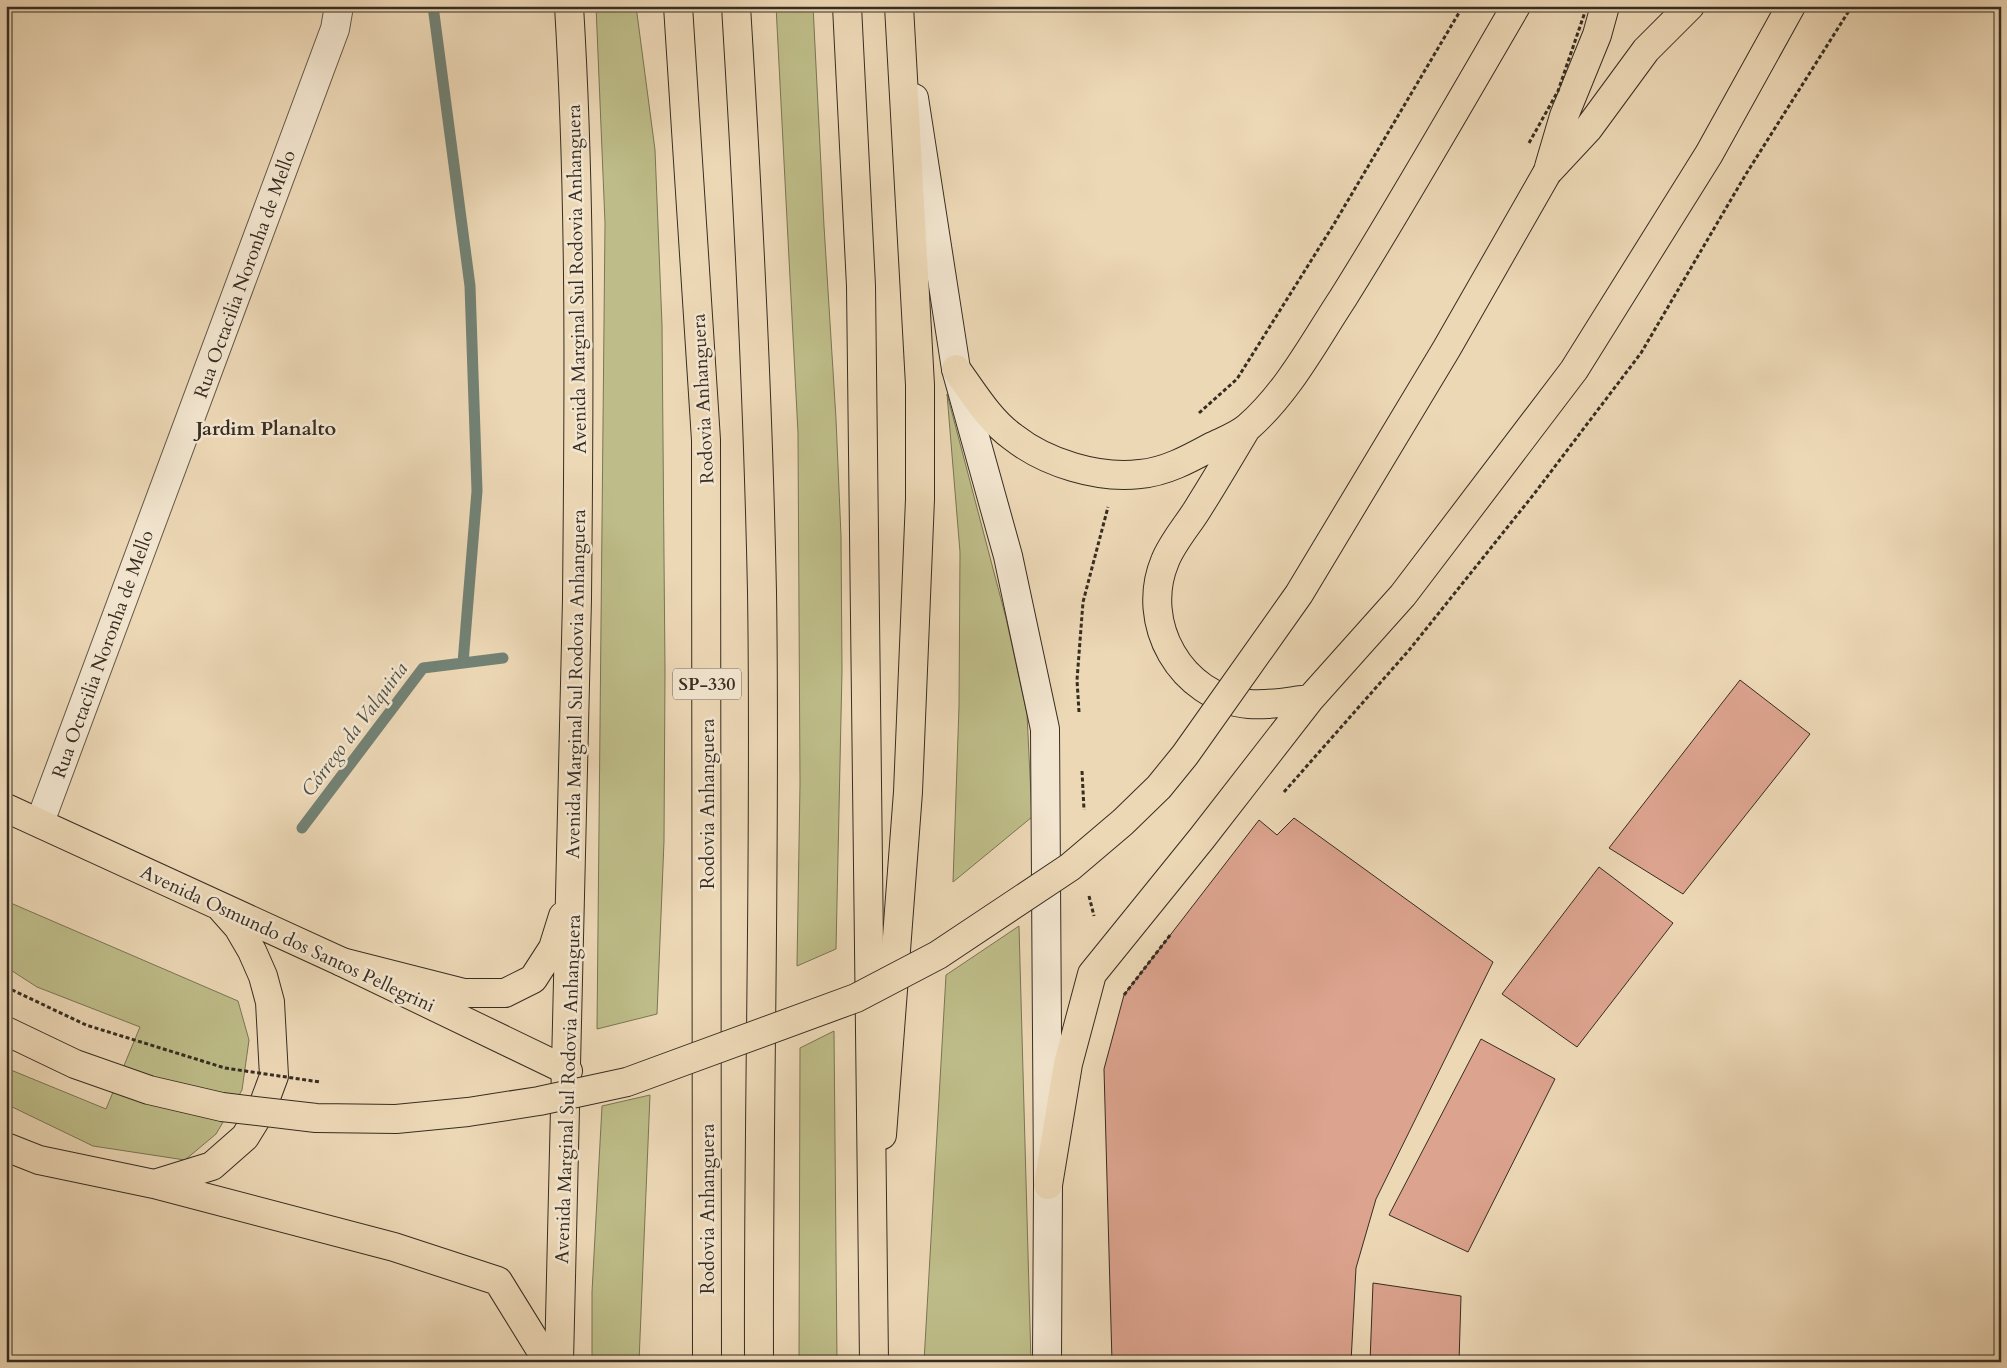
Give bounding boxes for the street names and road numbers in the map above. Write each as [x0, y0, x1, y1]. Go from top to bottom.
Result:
street label: Avenida Marginal Sul Rodovia Anhanguera [561, 104, 593, 454]
street label: Rua Octacilia Noronha de Mello [188, 147, 302, 402]
street label: Rodovia Anhanguera [686, 313, 720, 485]
street label: Avenida Marginal Sul Rodovia Anhanguera [560, 509, 592, 859]
street label: Rua Octacilia Noronha de Mello [46, 527, 160, 782]
road number: SP-330 [673, 669, 741, 700]
street label: Rodovia Anhanguera [695, 719, 721, 889]
street label: Avenida Osmundo dos Santos Pellegrini [136, 859, 439, 1019]
street label: Avenida Marginal Sul Rodovia Anhanguera [549, 914, 587, 1264]
street label: Rodovia Anhanguera [695, 1124, 721, 1294]

